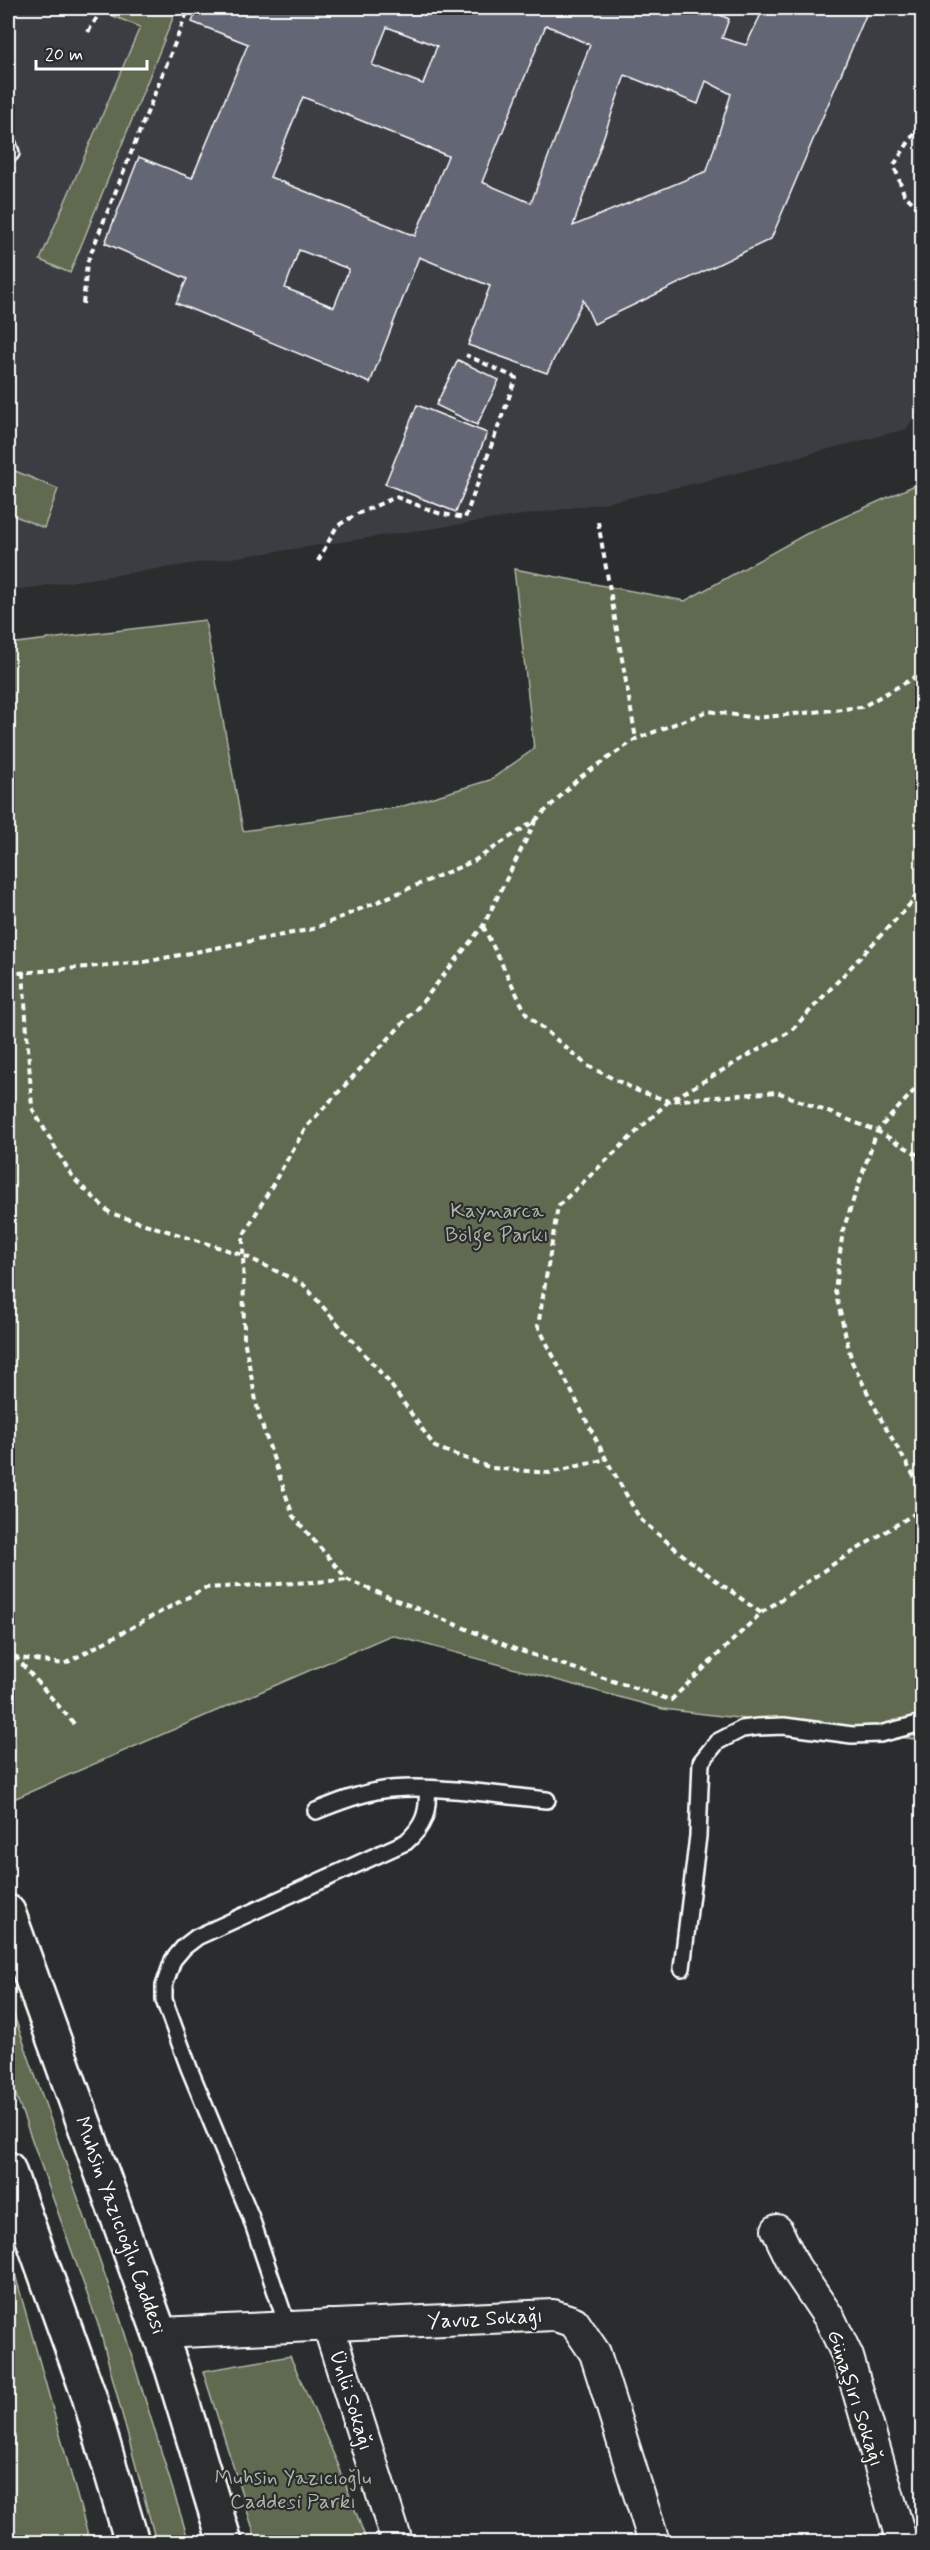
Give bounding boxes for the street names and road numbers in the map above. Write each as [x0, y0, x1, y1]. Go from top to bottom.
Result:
street label: Muhsin Yazıcıoğlu Caddesi [68, 2113, 173, 2338]
street label: Yavuz Sokağı [427, 2302, 543, 2336]
street label: Günaşırı Sokağı [820, 2326, 890, 2470]
street label: Ünlü Sokağı [322, 2347, 380, 2454]

